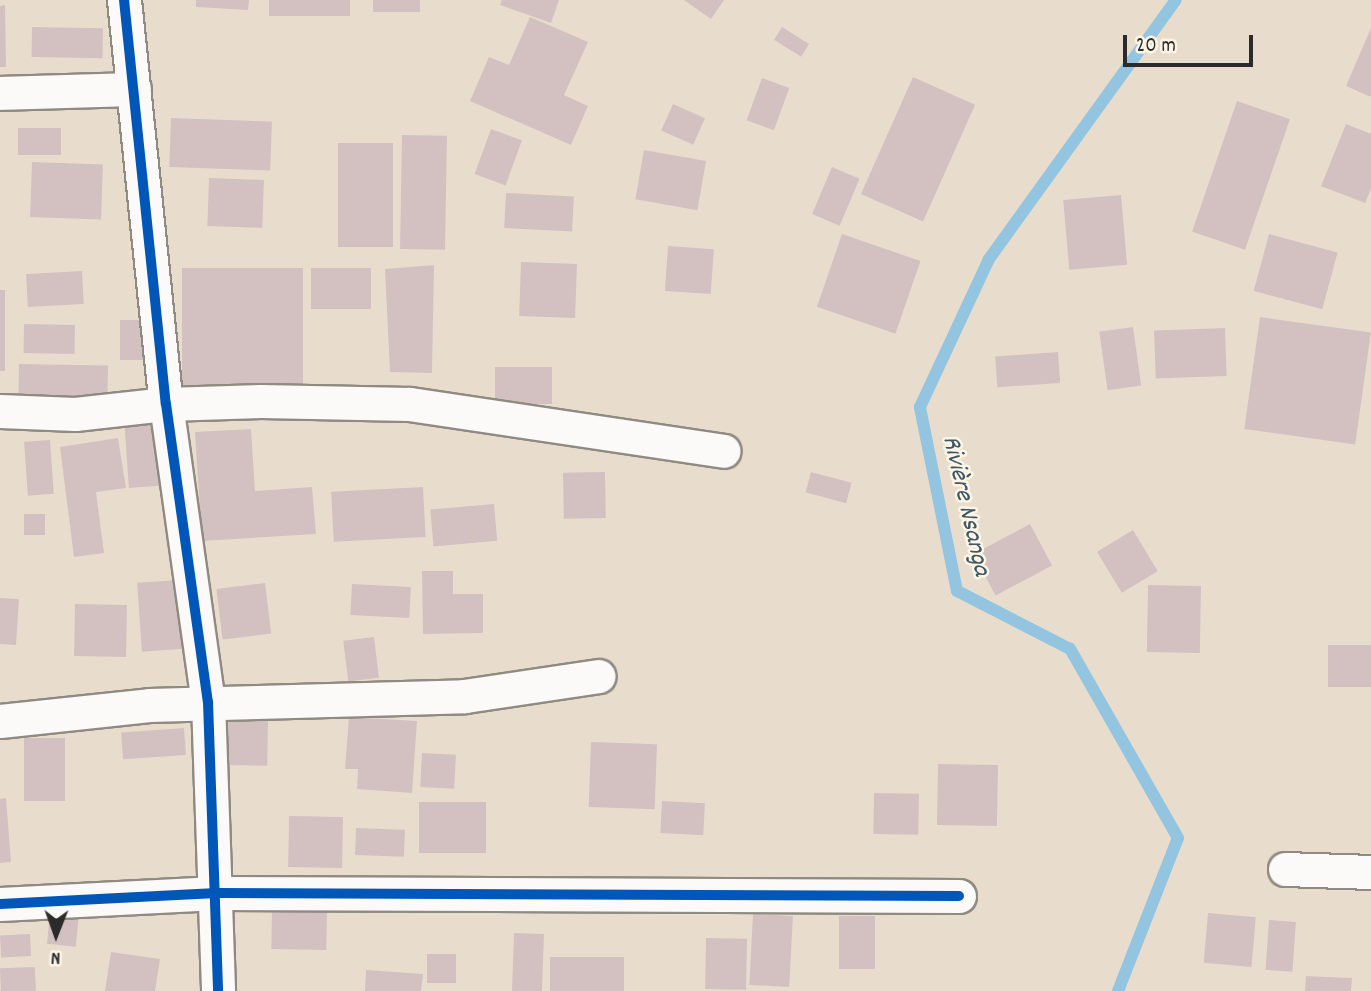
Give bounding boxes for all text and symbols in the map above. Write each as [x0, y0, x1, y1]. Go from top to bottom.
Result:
scale bar [1126, 21, 1256, 65]
text: 20 m [1136, 32, 1176, 62]
water label: Rivière Nsanga [934, 433, 996, 579]
north arrow [21, 900, 91, 970]
text: N [51, 943, 61, 970]

